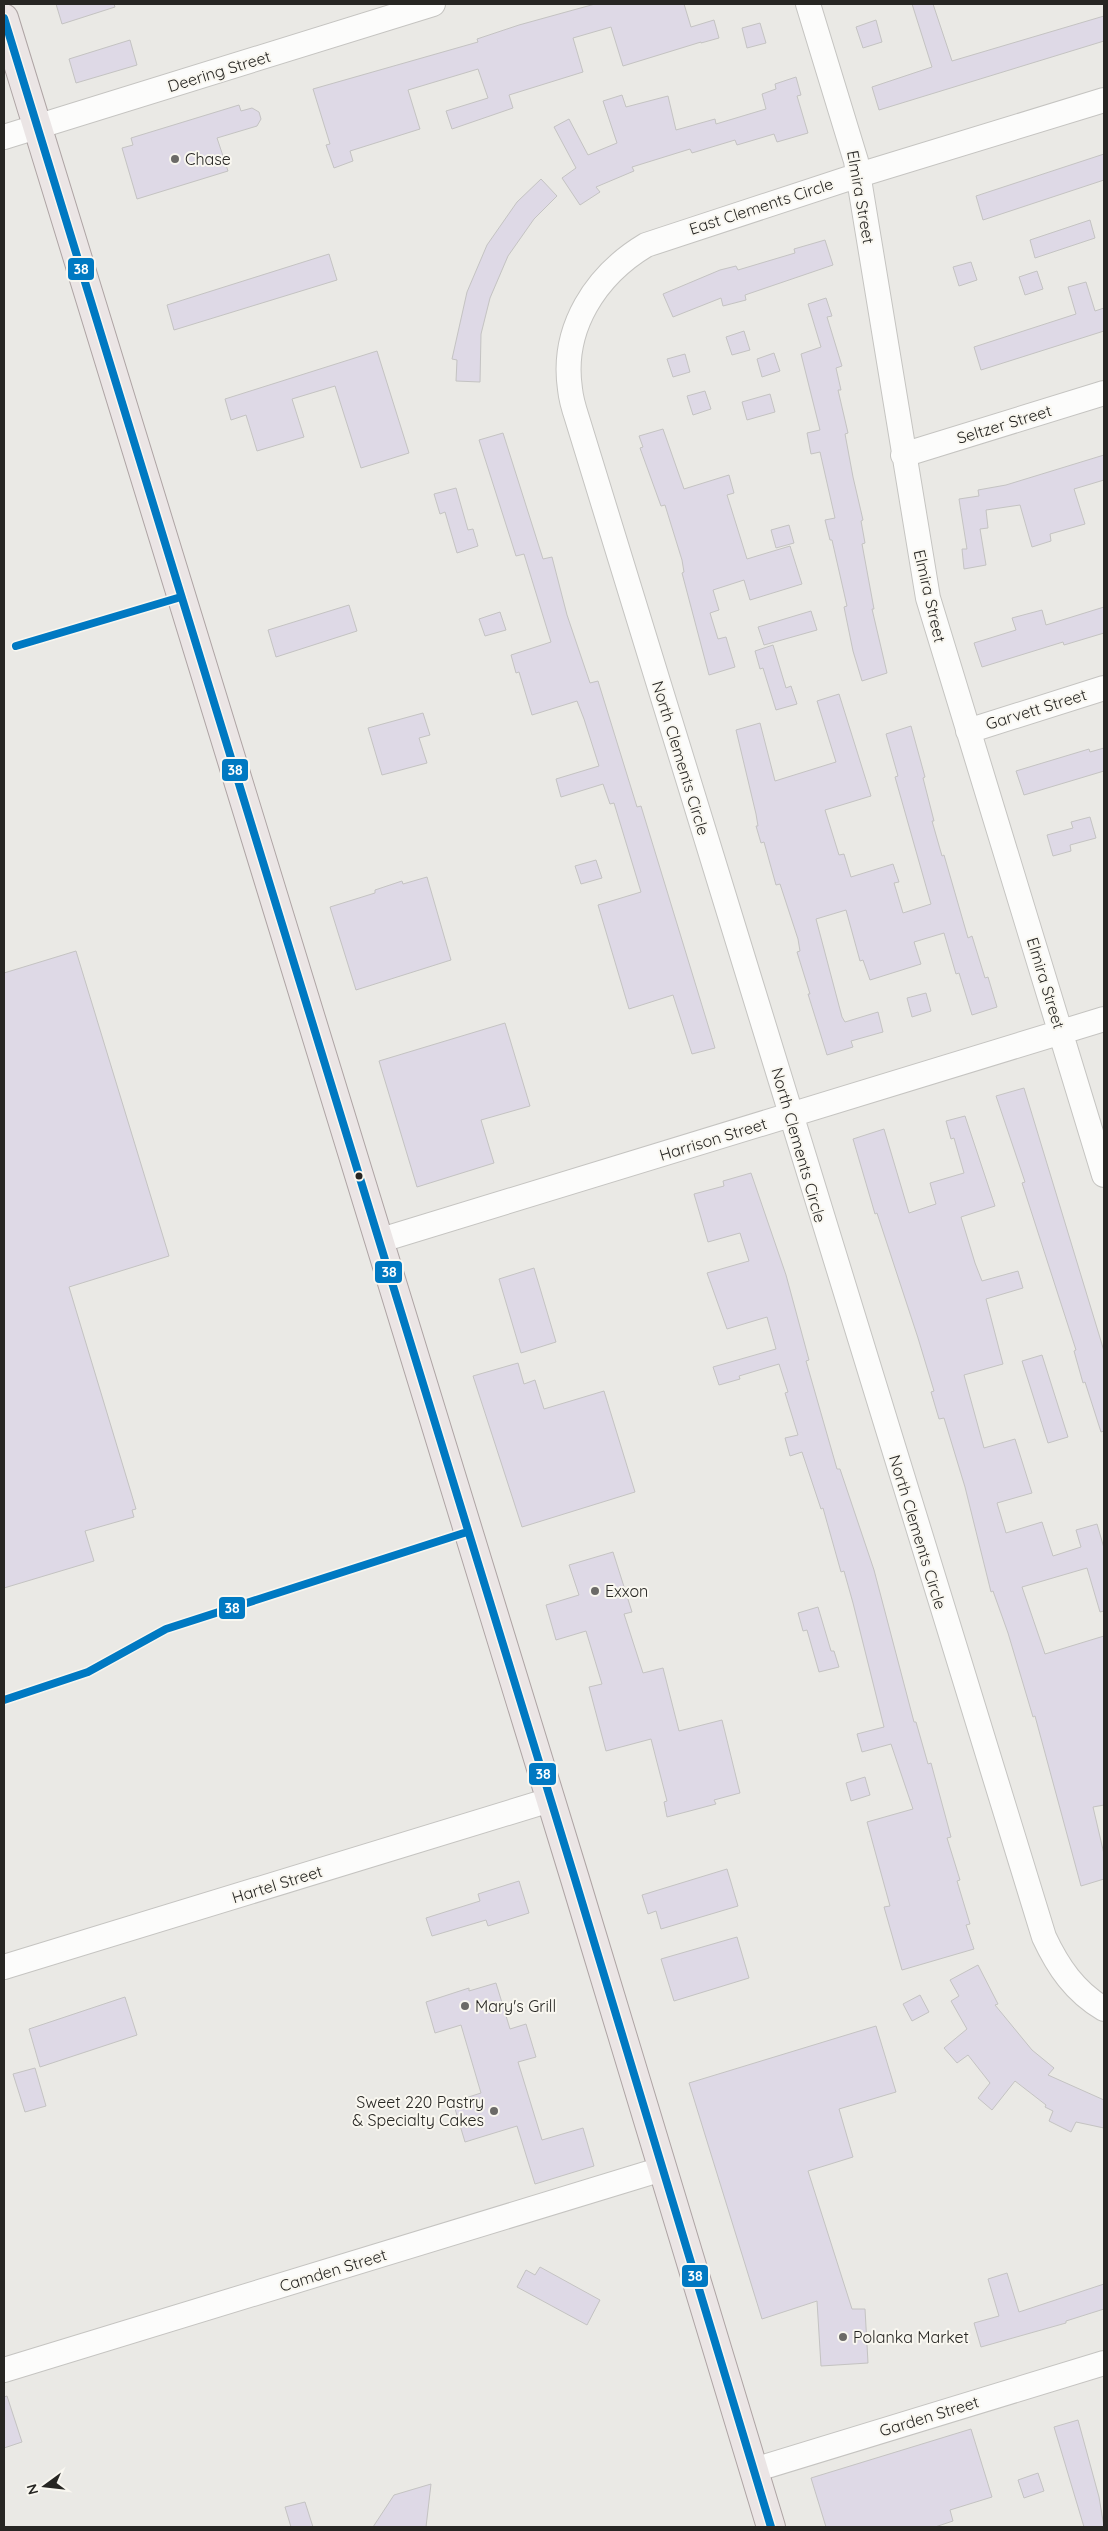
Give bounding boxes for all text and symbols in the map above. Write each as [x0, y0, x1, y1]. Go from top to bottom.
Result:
street label: Deering Street [165, 46, 273, 96]
place label: Chase [185, 149, 231, 169]
street label: Elmira Street [843, 149, 879, 245]
marker: Chase [169, 153, 181, 165]
street label: East Clements Circle [687, 173, 835, 239]
line badge: 38 [67, 257, 95, 281]
text: 38 [73, 260, 89, 278]
street label: Seltzer Street [954, 400, 1054, 448]
street label: Elmira Street [910, 548, 950, 644]
street label: North Clements Circle [648, 678, 714, 838]
street label: Garvett Street [983, 684, 1089, 734]
line badge: 38 [221, 758, 249, 782]
text: 38 [227, 761, 243, 779]
street label: Elmira Street [1023, 935, 1069, 1031]
street label: North Clements Circle [767, 1065, 831, 1225]
street label: Harrison Street [657, 1113, 769, 1165]
unlabelled marker [354, 1171, 364, 1181]
line badge: 38 [374, 1260, 403, 1284]
text: 38 [381, 1263, 397, 1281]
street label: North Clements Circle [885, 1452, 951, 1612]
place label: Exxon [605, 1581, 648, 1601]
marker: Exxon [589, 1585, 601, 1597]
line badge: 38 [218, 1596, 246, 1620]
text: 38 [224, 1599, 240, 1617]
line badge: 38 [528, 1762, 557, 1786]
text: 38 [535, 1765, 551, 1783]
street label: Hartel Street [229, 1861, 325, 1907]
place label: Mary's Grill [475, 1996, 556, 2016]
marker: Mary's Grill [459, 2000, 471, 2012]
place label: Sweet 220 Pastry & Specialty Cakes [352, 2092, 484, 2130]
marker: Sweet 220 Pastry & Specialty Cakes [488, 2105, 500, 2117]
street label: Camden Street [277, 2244, 389, 2296]
line badge: 38 [681, 2264, 709, 2288]
text: 38 [687, 2267, 703, 2285]
place label: Polanka Market [853, 2327, 969, 2347]
marker: Polanka Market [837, 2331, 849, 2343]
street label: Garden Street [877, 2391, 981, 2441]
north arrow [20, 2461, 70, 2511]
text: N [22, 2482, 42, 2497]

